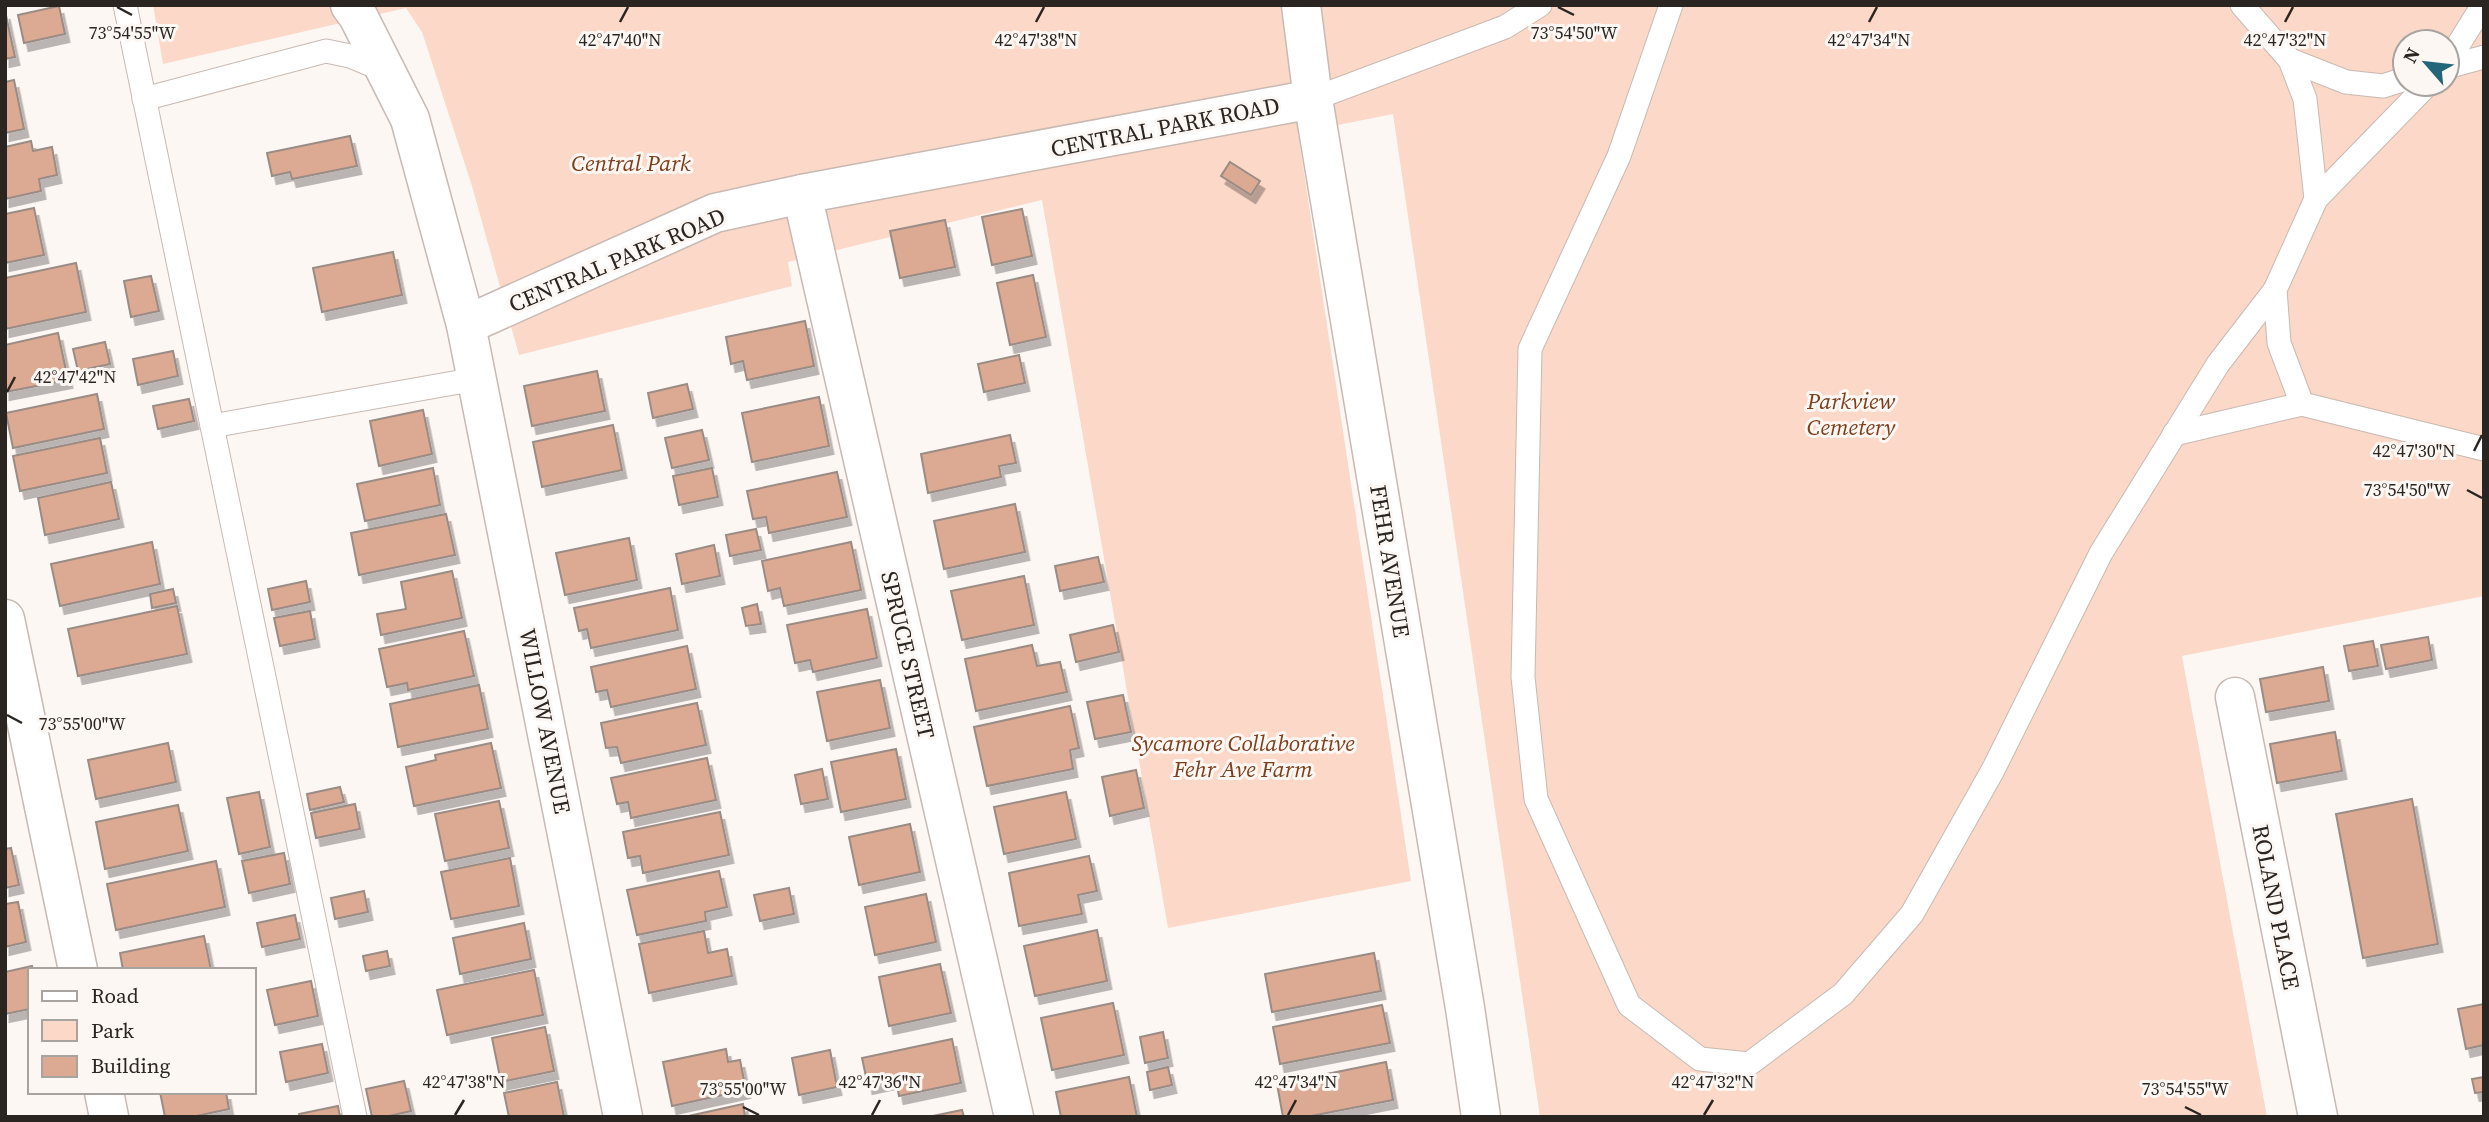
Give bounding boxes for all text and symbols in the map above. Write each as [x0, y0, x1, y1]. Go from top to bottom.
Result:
text: 73°54'55"W [89, 20, 176, 45]
text: 73°54'50"W [1531, 20, 1618, 45]
text: 42°47'40"N [579, 27, 661, 52]
text: 42°47'38"N [995, 27, 1077, 52]
text: 42°47'34"N [1828, 27, 1910, 52]
text: 42°47'32"N [2244, 27, 2326, 52]
north arrow [2391, 28, 2461, 98]
text: N [2396, 43, 2426, 67]
street label: CENTRAL PARK ROAD [1048, 89, 1282, 165]
park label: Central Park [571, 147, 691, 179]
street label: CENTRAL PARK ROAD [504, 200, 730, 320]
text: 42°47'42"N [34, 364, 116, 389]
park label: Parkview Cemetery [1806, 385, 1896, 443]
text: 42°47'30"N [2373, 438, 2455, 463]
text: 73°54'50"W [2364, 477, 2451, 502]
street label: FEHR AVENUE [1362, 482, 1418, 640]
street label: SPRUCE STREET [873, 568, 943, 742]
street label: WILLOW AVENUE [511, 626, 579, 816]
text: 73°55'00"W [39, 711, 126, 736]
park label: Sycamore Collaborative Fehr Ave Farm [1131, 727, 1355, 785]
street label: ROLAND PLACE [2244, 822, 2308, 992]
legend [28, 968, 256, 1094]
text: Road [91, 981, 139, 1010]
text: Park [91, 1016, 135, 1045]
text: Building [91, 1051, 170, 1080]
text: 42°47'38"N [423, 1069, 505, 1094]
text: 42°47'36"N [839, 1069, 921, 1094]
text: 42°47'34"N [1255, 1069, 1337, 1094]
text: 42°47'32"N [1672, 1069, 1754, 1094]
text: 73°55'00"W [700, 1076, 787, 1101]
text: 73°54'55"W [2142, 1076, 2229, 1101]

